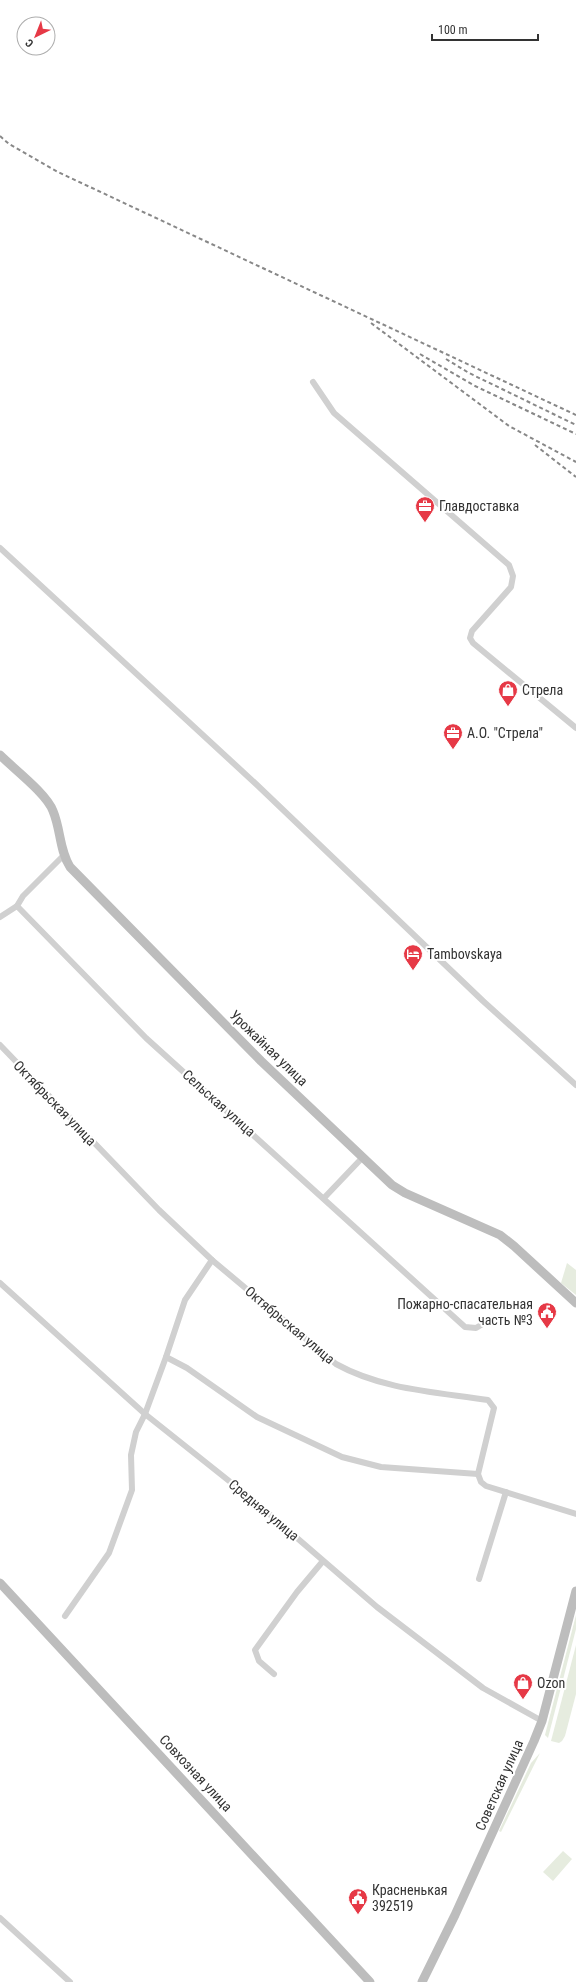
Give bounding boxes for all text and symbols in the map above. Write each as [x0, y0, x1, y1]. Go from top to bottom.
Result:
north arrow [16, 16, 56, 56]
scale bar [432, 16, 538, 42]
text: 100 m [438, 23, 468, 37]
text: С [23, 36, 36, 50]
office icon: Главдоставка [414, 495, 436, 523]
place label: Главдоставка [439, 498, 519, 514]
shop icon: Стрела [497, 679, 519, 707]
place label: Стрела [522, 682, 563, 698]
office icon: А.О. "Стрела" [442, 722, 464, 750]
place label: А.О. "Стрела" [467, 725, 543, 741]
hotel icon: Tambovskaya [402, 943, 424, 971]
place label: Tambovskaya [427, 946, 502, 962]
street label: Урожайная улица [227, 1007, 311, 1089]
street label: Октябрьская улица [10, 1057, 100, 1149]
street label: Сельская улица [179, 1066, 259, 1140]
street label: Октябрьская улица [242, 1283, 338, 1367]
place label: Пожарно-спасательная часть №3 [397, 1296, 533, 1328]
public building icon: Пожарно-спасательная часть №3 [536, 1301, 558, 1329]
street label: Средняя улица [226, 1476, 302, 1544]
shop icon: Ozon [512, 1672, 534, 1700]
place label: Ozon [537, 1675, 565, 1691]
street label: Совхозная улица [156, 1731, 236, 1815]
street label: Советская улица [472, 1737, 526, 1833]
place label: Красненькая 392519 [372, 1882, 447, 1914]
public building icon: Красненькая 392519 [347, 1887, 369, 1915]

